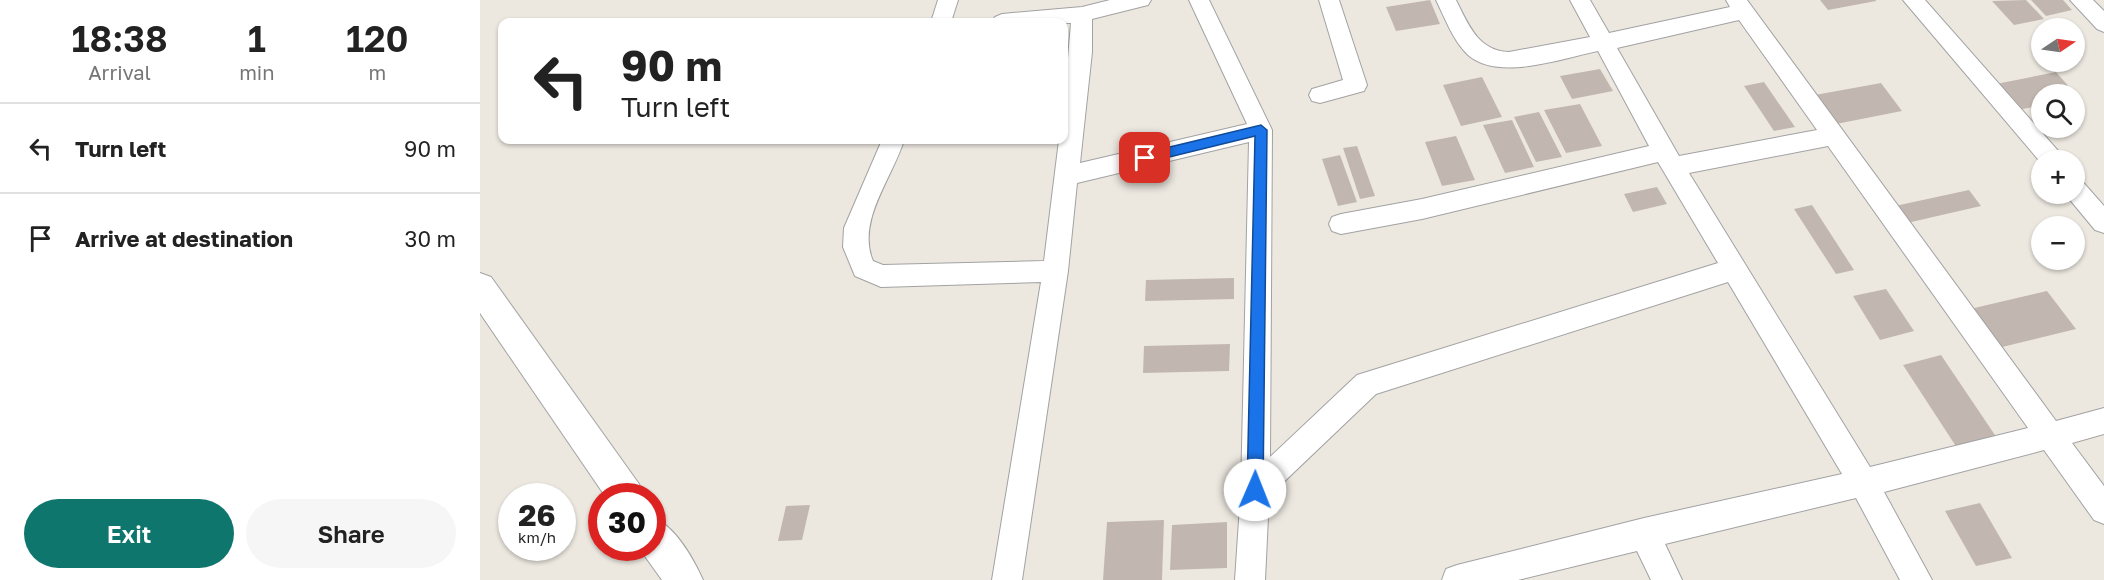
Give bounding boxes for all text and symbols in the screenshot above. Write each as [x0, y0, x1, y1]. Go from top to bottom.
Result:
text: 18:38 [71, 17, 168, 60]
text: 1 [248, 17, 266, 60]
text: 120 [346, 17, 409, 60]
north arrow [2031, 18, 2085, 72]
map controls [2031, 18, 2085, 270]
text: 90 m [621, 40, 722, 90]
icon: left [522, 42, 600, 120]
text: Arrival [88, 60, 151, 84]
text: min [239, 60, 275, 84]
text: m [368, 60, 386, 84]
button: search [2031, 84, 2085, 138]
text: Turn left [621, 91, 730, 123]
icon: left [24, 132, 57, 165]
pin [1119, 132, 1170, 183]
text: Turn left [75, 135, 166, 162]
text: 90 m [404, 135, 456, 162]
icon: arrive [1128, 141, 1161, 174]
button: + [2031, 150, 2085, 204]
button: − [2031, 216, 2085, 270]
icon: arrive [24, 222, 57, 255]
text: Arrive at destination [75, 225, 293, 252]
text: 30 m [405, 225, 456, 252]
position arrow [1223, 458, 1287, 522]
speed limit sign: 30 [588, 483, 666, 561]
text: 26 [518, 497, 556, 533]
button: Exit [24, 499, 234, 568]
button: Share [246, 499, 456, 568]
text: km/h [518, 528, 556, 546]

